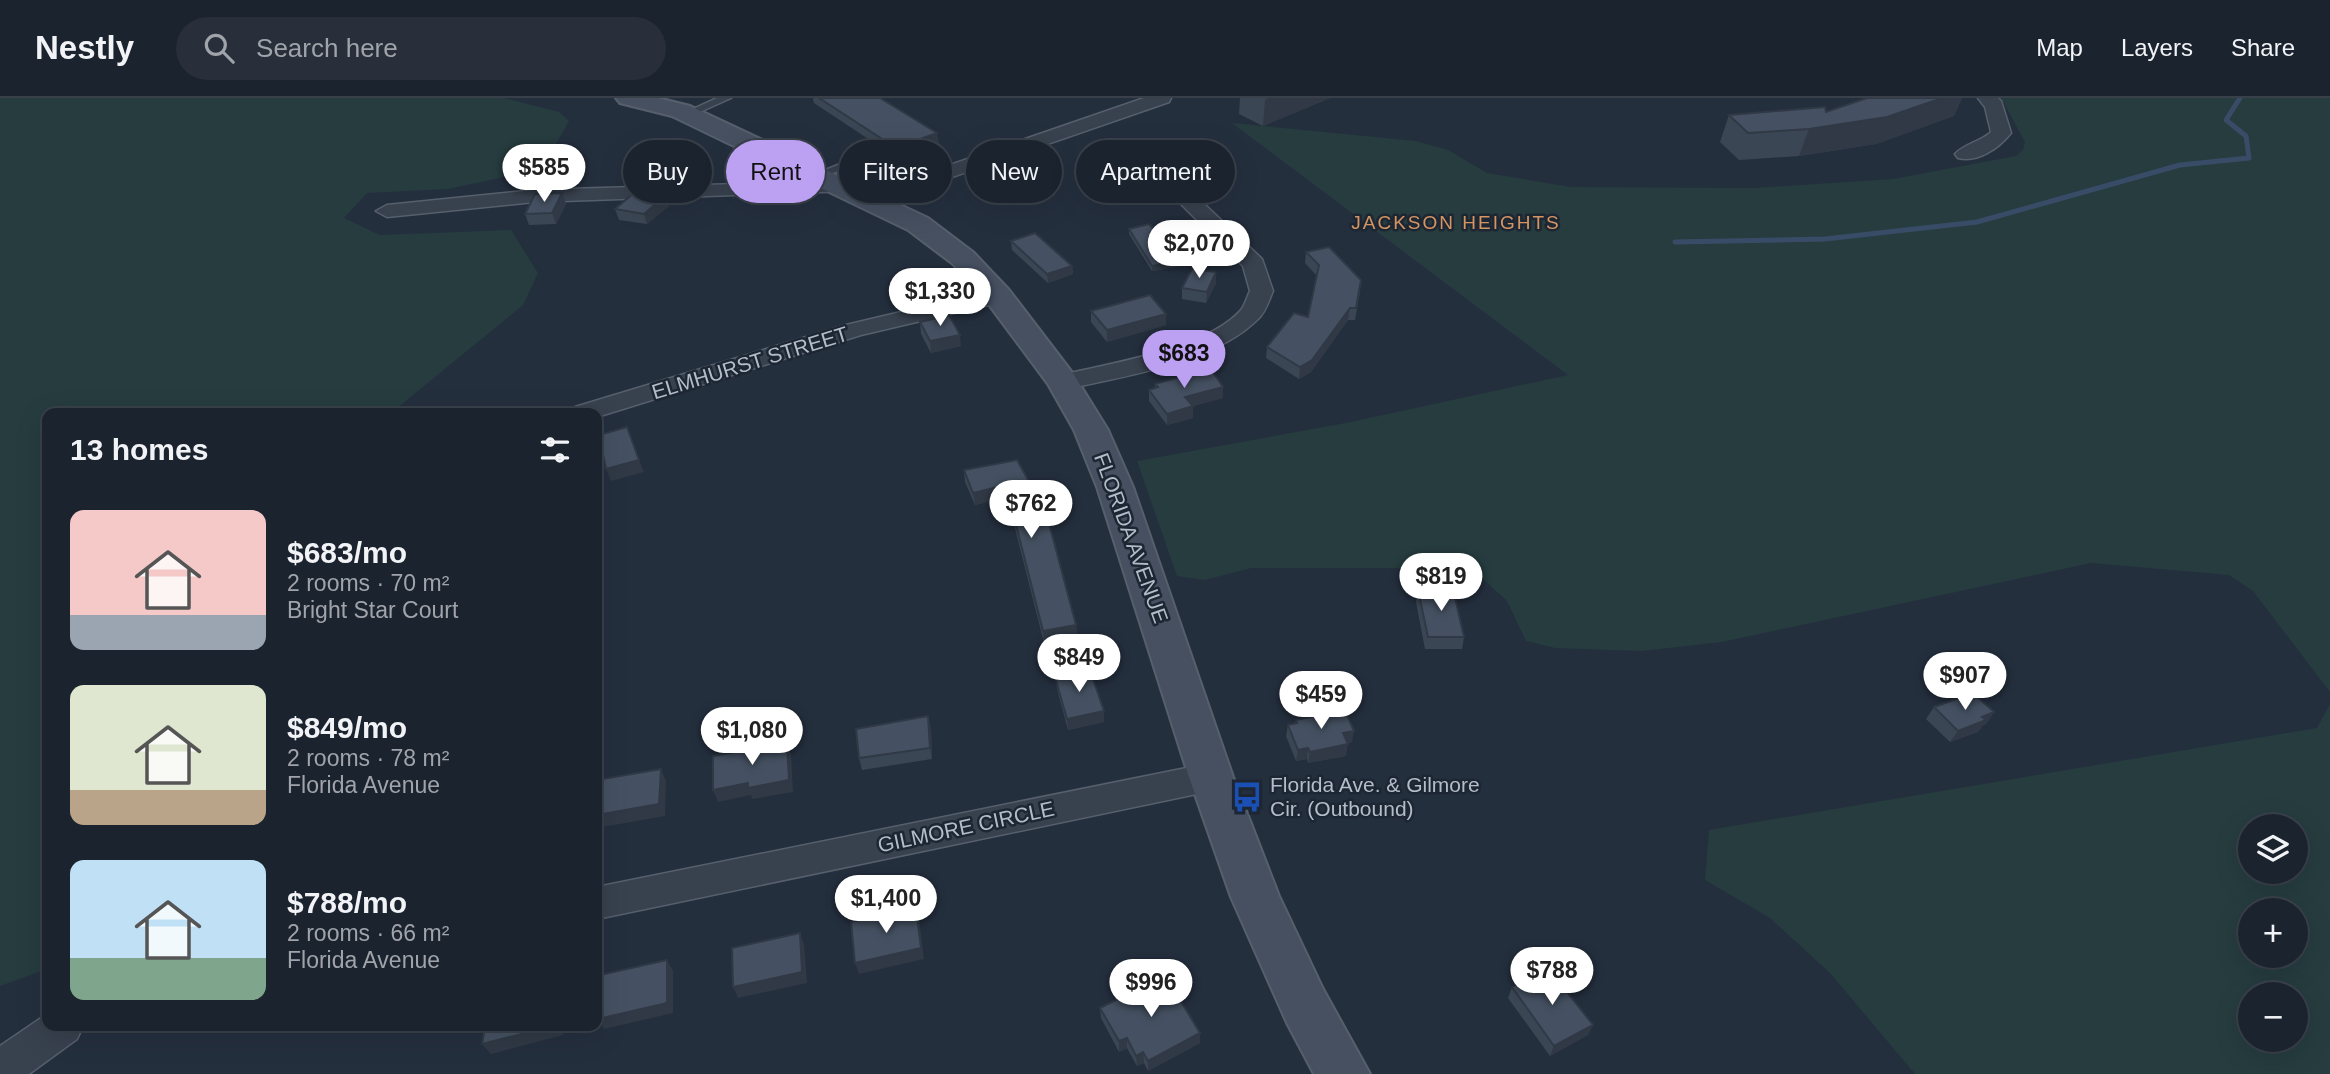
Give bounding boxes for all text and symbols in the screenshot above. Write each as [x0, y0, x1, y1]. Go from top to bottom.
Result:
search box [176, 17, 666, 80]
text: Nestly [35, 29, 134, 66]
icon: search [200, 29, 238, 67]
text: Search here [256, 33, 398, 63]
text: Map [2036, 34, 2083, 61]
text: Layers [2121, 34, 2193, 61]
text: Share [2231, 34, 2295, 61]
chip: Buy [623, 140, 712, 203]
chip: Rent [726, 140, 825, 203]
chip: Filters [839, 140, 952, 203]
chip: New [966, 140, 1062, 203]
chip: Apartment [1076, 140, 1235, 203]
pin: $585 [503, 144, 585, 204]
text: $585 [518, 154, 570, 180]
district label: JACKSON HEIGHTS [1351, 212, 1561, 233]
pin: $2,070 [1142, 220, 1256, 280]
text: $2,070 [1164, 230, 1234, 256]
pin: $1,330 [883, 268, 997, 328]
text: $1,330 [905, 278, 975, 304]
street label: ELMHURST STREET [649, 322, 851, 403]
pin: $683 [1143, 330, 1225, 390]
text: $683 [1158, 340, 1210, 366]
icon: filters [536, 431, 574, 469]
text: 13 homes [70, 433, 208, 466]
street label: FLORIDA AVENUE [1090, 450, 1173, 626]
pin: $762 [990, 480, 1072, 540]
text: $762 [1005, 490, 1057, 516]
text: $683/mo [287, 536, 407, 569]
icon: home [126, 538, 210, 622]
pin: $819 [1400, 554, 1482, 613]
text: $819 [1415, 563, 1467, 589]
text: 2 rooms · 70 m² [287, 570, 449, 596]
text: Bright Star Court [287, 597, 458, 623]
pin: $849 [1038, 634, 1120, 694]
text: $849 [1053, 644, 1105, 670]
pin: $907 [1924, 652, 2006, 712]
text: $907 [1939, 662, 1991, 688]
pin: $459 [1280, 672, 1362, 731]
text: $459 [1295, 681, 1347, 707]
pin: $1,080 [695, 708, 809, 767]
text: $849/mo [287, 711, 407, 744]
icon: home [126, 713, 210, 797]
text: $1,080 [717, 717, 787, 743]
text: 2 rooms · 78 m² [287, 745, 449, 771]
text: Florida Avenue [287, 772, 440, 798]
place label: Florida Ave. & Gilmore Cir. (Outbound) [1270, 773, 1480, 820]
bus stop icon: Florida Ave. & Gilmore Cir. (Outbound) [1230, 780, 1264, 814]
street label: GILMORE CIRCLE [876, 797, 1056, 856]
map controls [2238, 814, 2308, 1052]
button: layers [2238, 814, 2308, 884]
pin: $1,400 [829, 876, 943, 935]
text: $1,400 [851, 885, 921, 911]
text: $788/mo [287, 886, 407, 919]
icon: home [126, 888, 210, 972]
button: + [2238, 898, 2308, 968]
text: 2 rooms · 66 m² [287, 920, 449, 946]
text: Florida Avenue [287, 947, 440, 973]
pin: $788 [1511, 948, 1593, 1007]
text: $788 [1526, 957, 1578, 983]
pin: $996 [1110, 960, 1192, 1019]
text: $996 [1125, 969, 1177, 995]
button: − [2238, 982, 2308, 1052]

